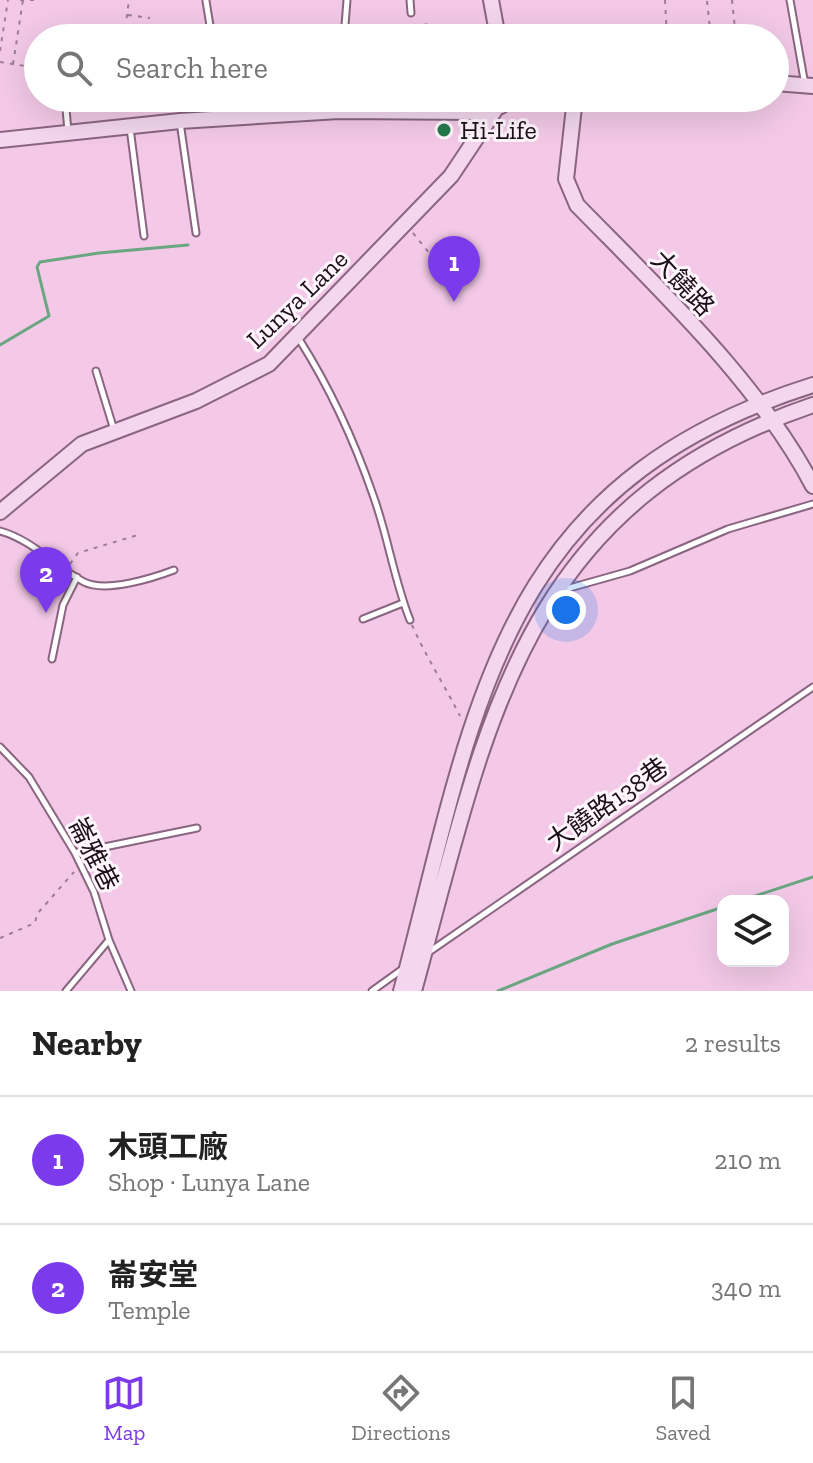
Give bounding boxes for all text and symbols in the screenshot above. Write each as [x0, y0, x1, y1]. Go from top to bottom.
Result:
search box [24, 24, 789, 112]
icon: search [52, 46, 96, 90]
text: Search here [116, 50, 268, 86]
place label: Hi-Life [460, 114, 537, 146]
marker: Hi-Life [435, 121, 453, 139]
pin: 1 [428, 236, 480, 302]
street label: Lunya Lane [240, 243, 354, 355]
street label: 大饒路 [645, 244, 721, 322]
pin: 2 [20, 547, 72, 613]
your location [546, 590, 586, 630]
street label: 大饒路138巷 [540, 751, 674, 857]
street label: 崙雅巷 [62, 812, 126, 896]
map controls [717, 895, 789, 967]
button: layers [717, 895, 789, 967]
text: Nearby [32, 1023, 142, 1064]
text: 2 results [685, 1027, 781, 1059]
text: 木頭工廠 [108, 1129, 228, 1165]
text: 1 [53, 1144, 63, 1176]
text: 210 m [714, 1144, 781, 1176]
text: Shop · Lunya Lane [108, 1166, 310, 1198]
text: 崙安堂 [108, 1257, 198, 1293]
text: 2 [51, 1272, 65, 1304]
text: 340 m [711, 1272, 781, 1304]
text: Temple [108, 1294, 191, 1326]
tab: Map [102, 1371, 146, 1446]
tab: Directions [351, 1371, 451, 1446]
tab: Saved [655, 1371, 711, 1446]

